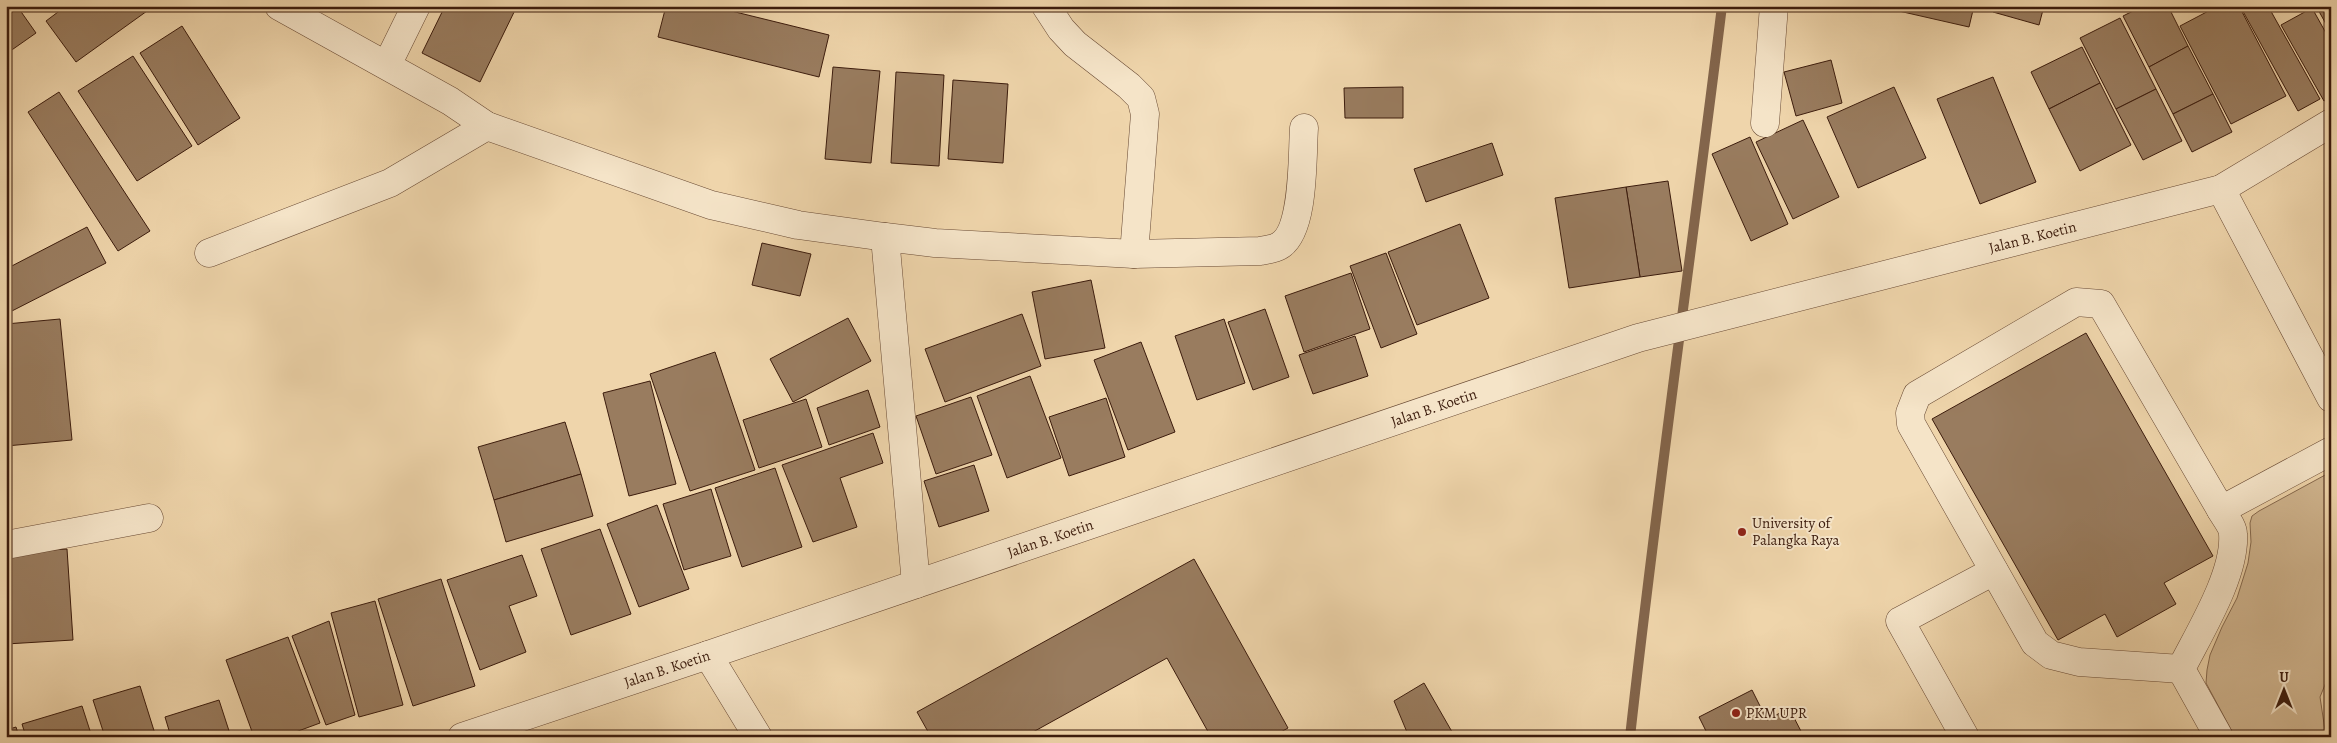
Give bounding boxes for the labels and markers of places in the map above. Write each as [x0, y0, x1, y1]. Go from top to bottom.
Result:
place label: University of Palangka Raya [1752, 513, 1839, 550]
marker: University of Palangka Raya [1736, 526, 1748, 538]
place label: PKM UPR [1746, 703, 1808, 723]
marker: PKM UPR [1730, 707, 1742, 719]

